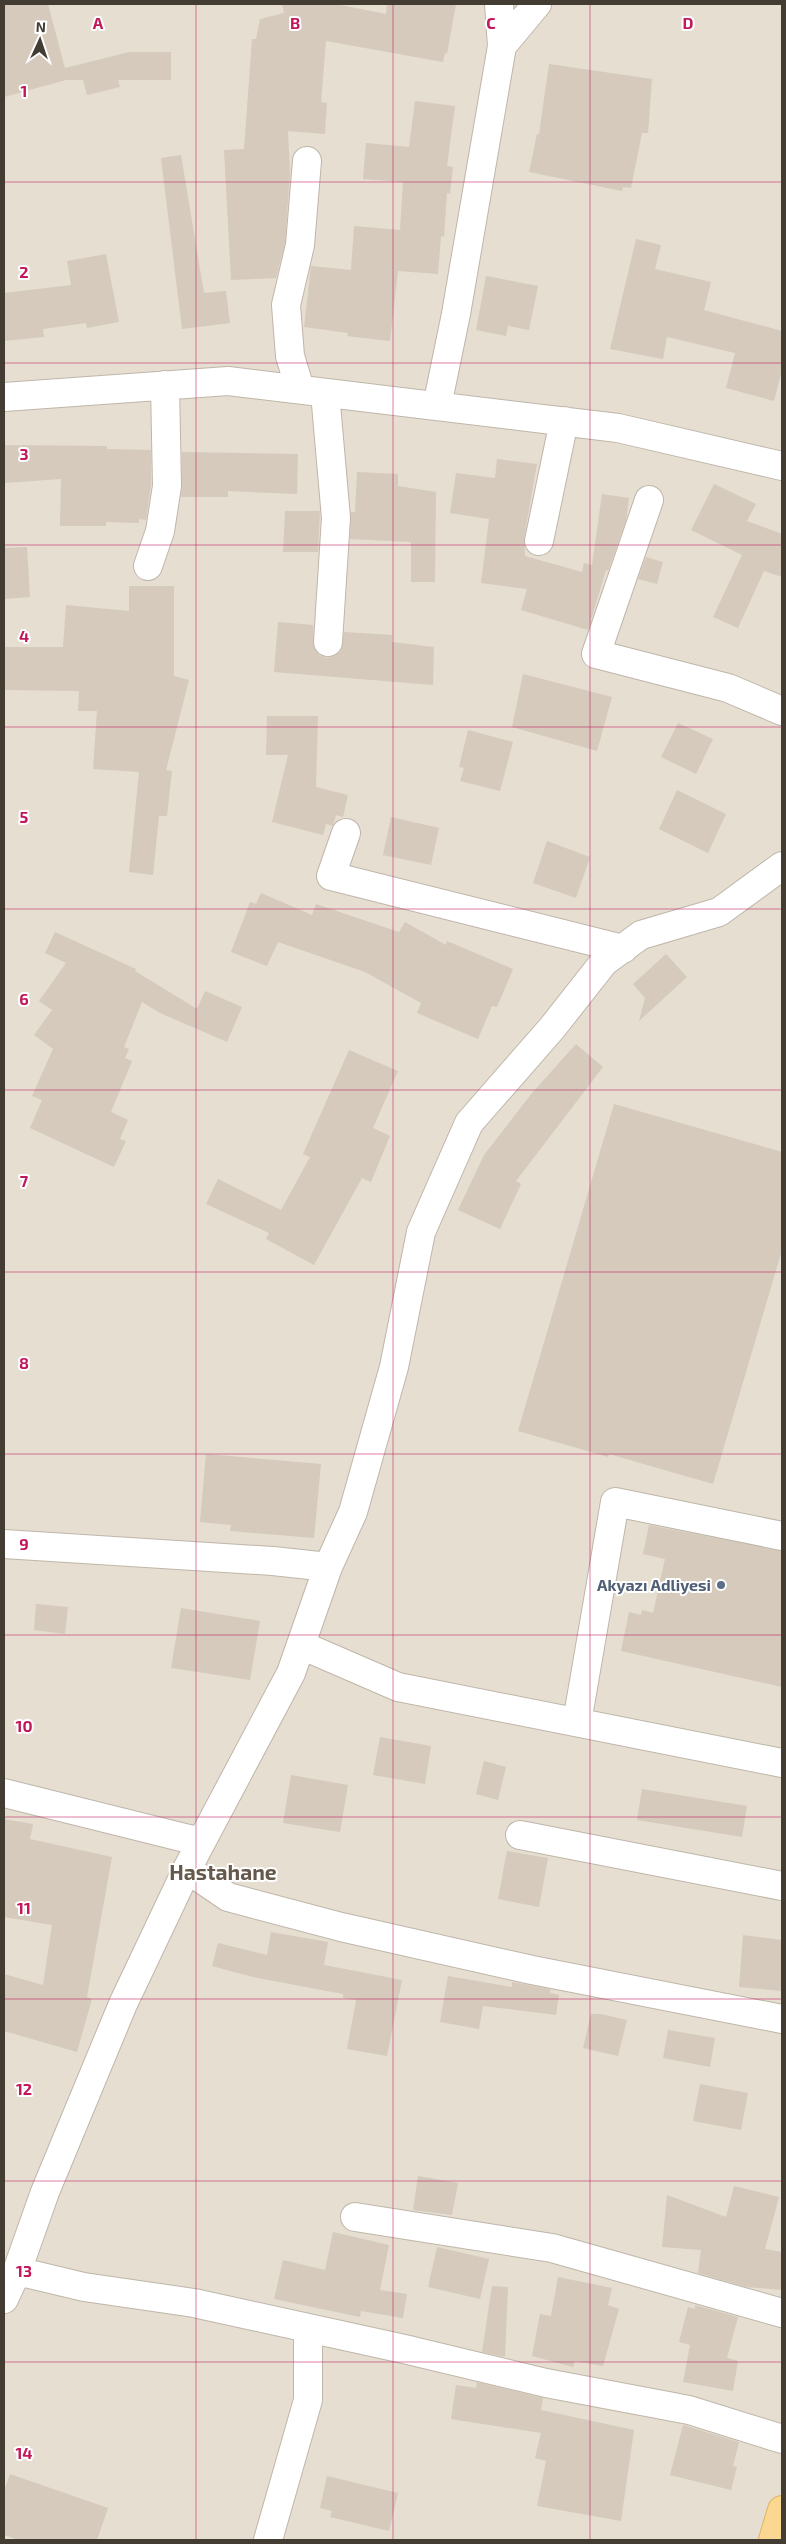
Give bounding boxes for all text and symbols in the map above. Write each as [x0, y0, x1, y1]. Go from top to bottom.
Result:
text: A [93, 13, 104, 32]
text: B [290, 13, 300, 32]
text: C [486, 13, 496, 32]
text: D [683, 13, 694, 32]
north arrow [15, 15, 65, 65]
text: N [35, 18, 46, 35]
text: 1 [21, 81, 27, 100]
text: 2 [19, 262, 29, 281]
text: 3 [19, 444, 29, 463]
text: 4 [19, 626, 29, 645]
text: 5 [20, 807, 29, 826]
text: 6 [19, 989, 29, 1008]
text: 7 [20, 1171, 29, 1190]
text: 8 [19, 1353, 29, 1372]
text: 9 [19, 1534, 29, 1553]
place label: Akyazı Adliyesi [597, 1575, 711, 1595]
marker: Akyazı Adliyesi [715, 1579, 727, 1591]
text: 10 [15, 1716, 33, 1735]
district label: Hastahane [169, 1859, 277, 1884]
text: 11 [17, 1898, 31, 1917]
text: 12 [16, 2079, 32, 2098]
text: 13 [16, 2261, 32, 2280]
text: 14 [15, 2443, 33, 2462]

